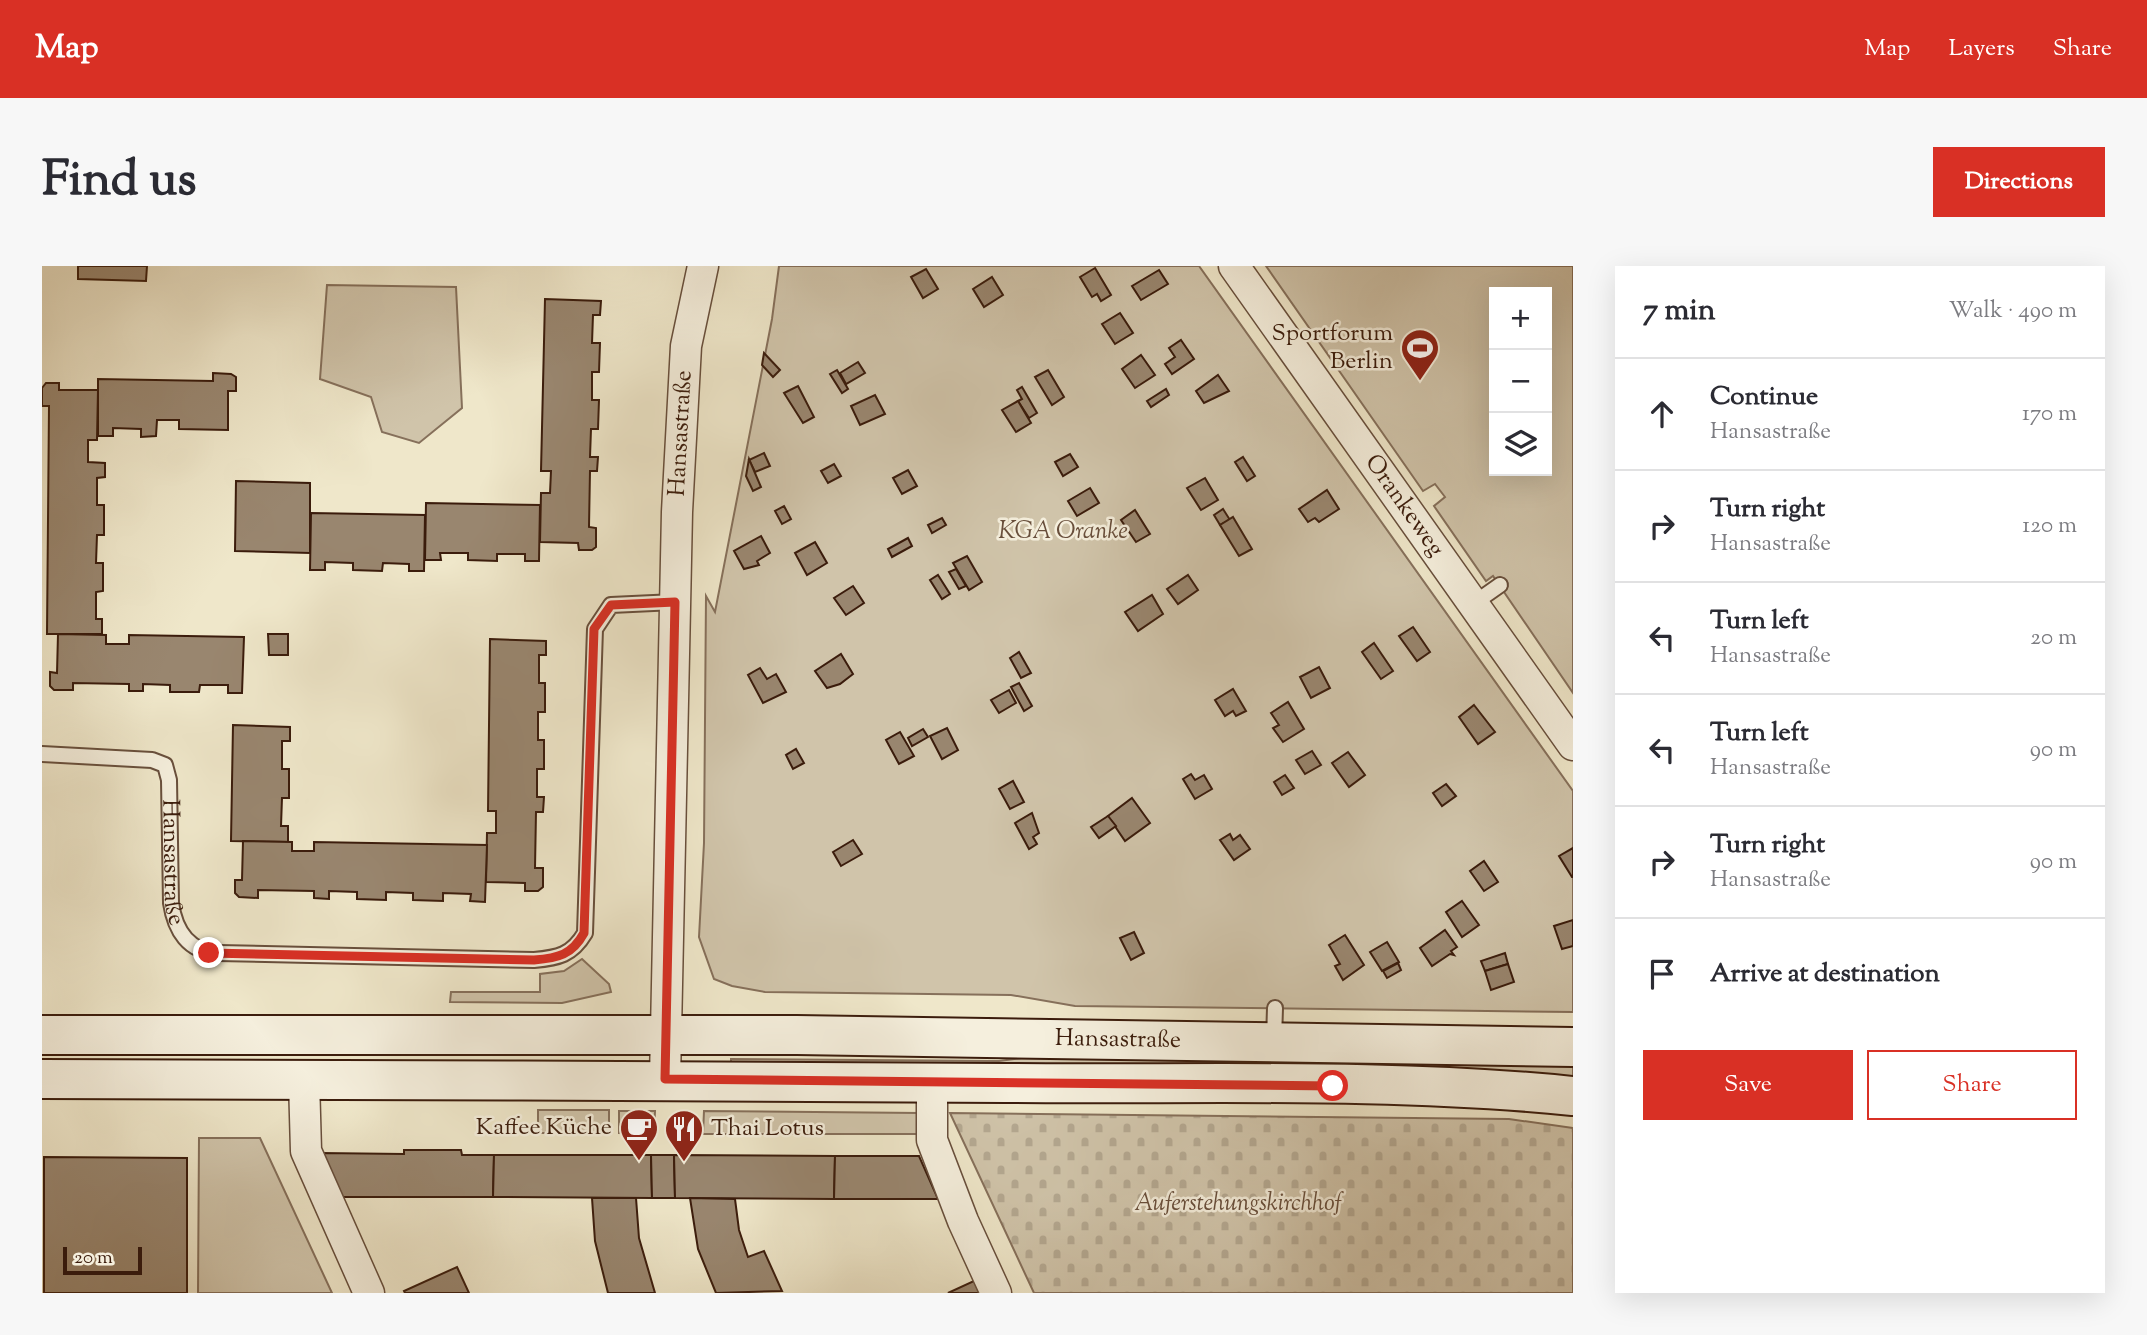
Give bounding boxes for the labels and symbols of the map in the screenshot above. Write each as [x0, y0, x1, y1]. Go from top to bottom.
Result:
place label: Sportforum Berlin [1271, 317, 1393, 379]
sports icon: Sportforum Berlin [1399, 327, 1441, 382]
street label: Hansastraße [661, 369, 702, 497]
street label: Orankeweg [1356, 448, 1452, 564]
park label: KGA Oranke [998, 515, 1128, 549]
street label: Hansastraße [152, 799, 193, 930]
route end [193, 937, 224, 968]
street label: Hansastraße [1055, 1022, 1181, 1058]
route start [1317, 1070, 1348, 1101]
cafe icon: Kaffee Küche [618, 1107, 660, 1162]
restaurant icon: Thai Lotus [663, 1108, 705, 1163]
place label: Kaffee Küche [476, 1111, 612, 1145]
place label: Thai Lotus [711, 1112, 824, 1146]
park label: Auferstehungskirchhof [1134, 1187, 1345, 1221]
scale bar [63, 1244, 142, 1276]

